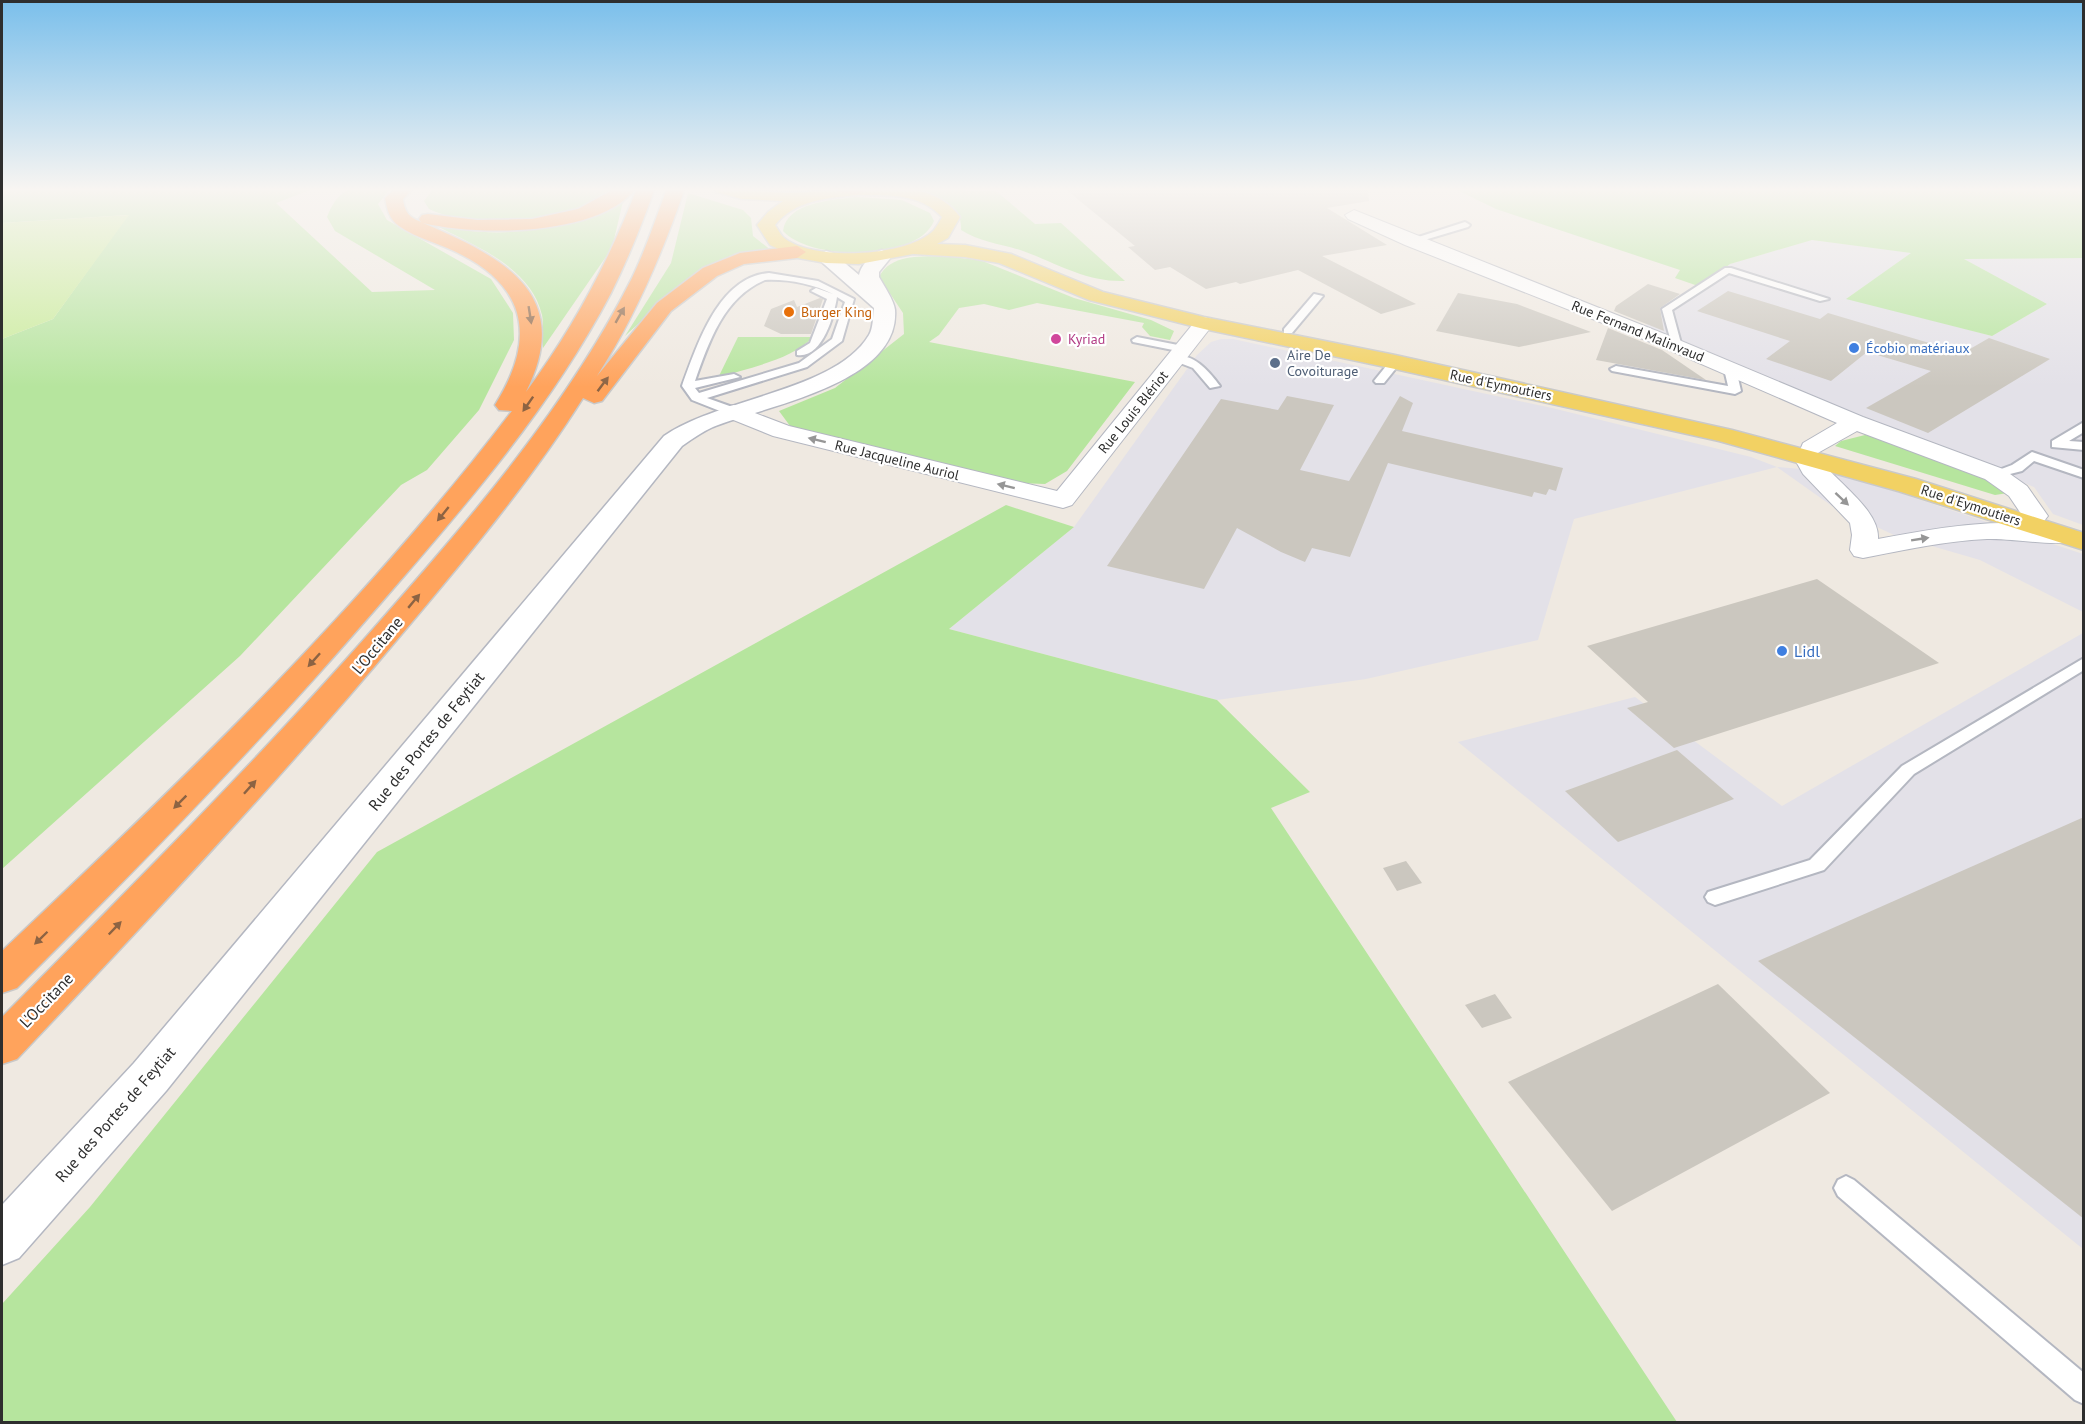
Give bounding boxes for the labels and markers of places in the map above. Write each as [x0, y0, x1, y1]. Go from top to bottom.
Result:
place label: Burger King [801, 303, 872, 321]
marker: Burger King [782, 305, 796, 319]
place label: Kyriad [1068, 330, 1105, 348]
marker: Kyriad [1049, 332, 1063, 346]
place label: Écobio matériaux [1866, 339, 1970, 357]
marker: Écobio matériaux [1847, 341, 1861, 355]
place label: Aire De Covoiturage [1287, 346, 1358, 380]
marker: Aire De Covoiturage [1268, 356, 1282, 370]
place label: Lidl [1794, 641, 1820, 661]
marker: Lidl [1775, 644, 1789, 658]

